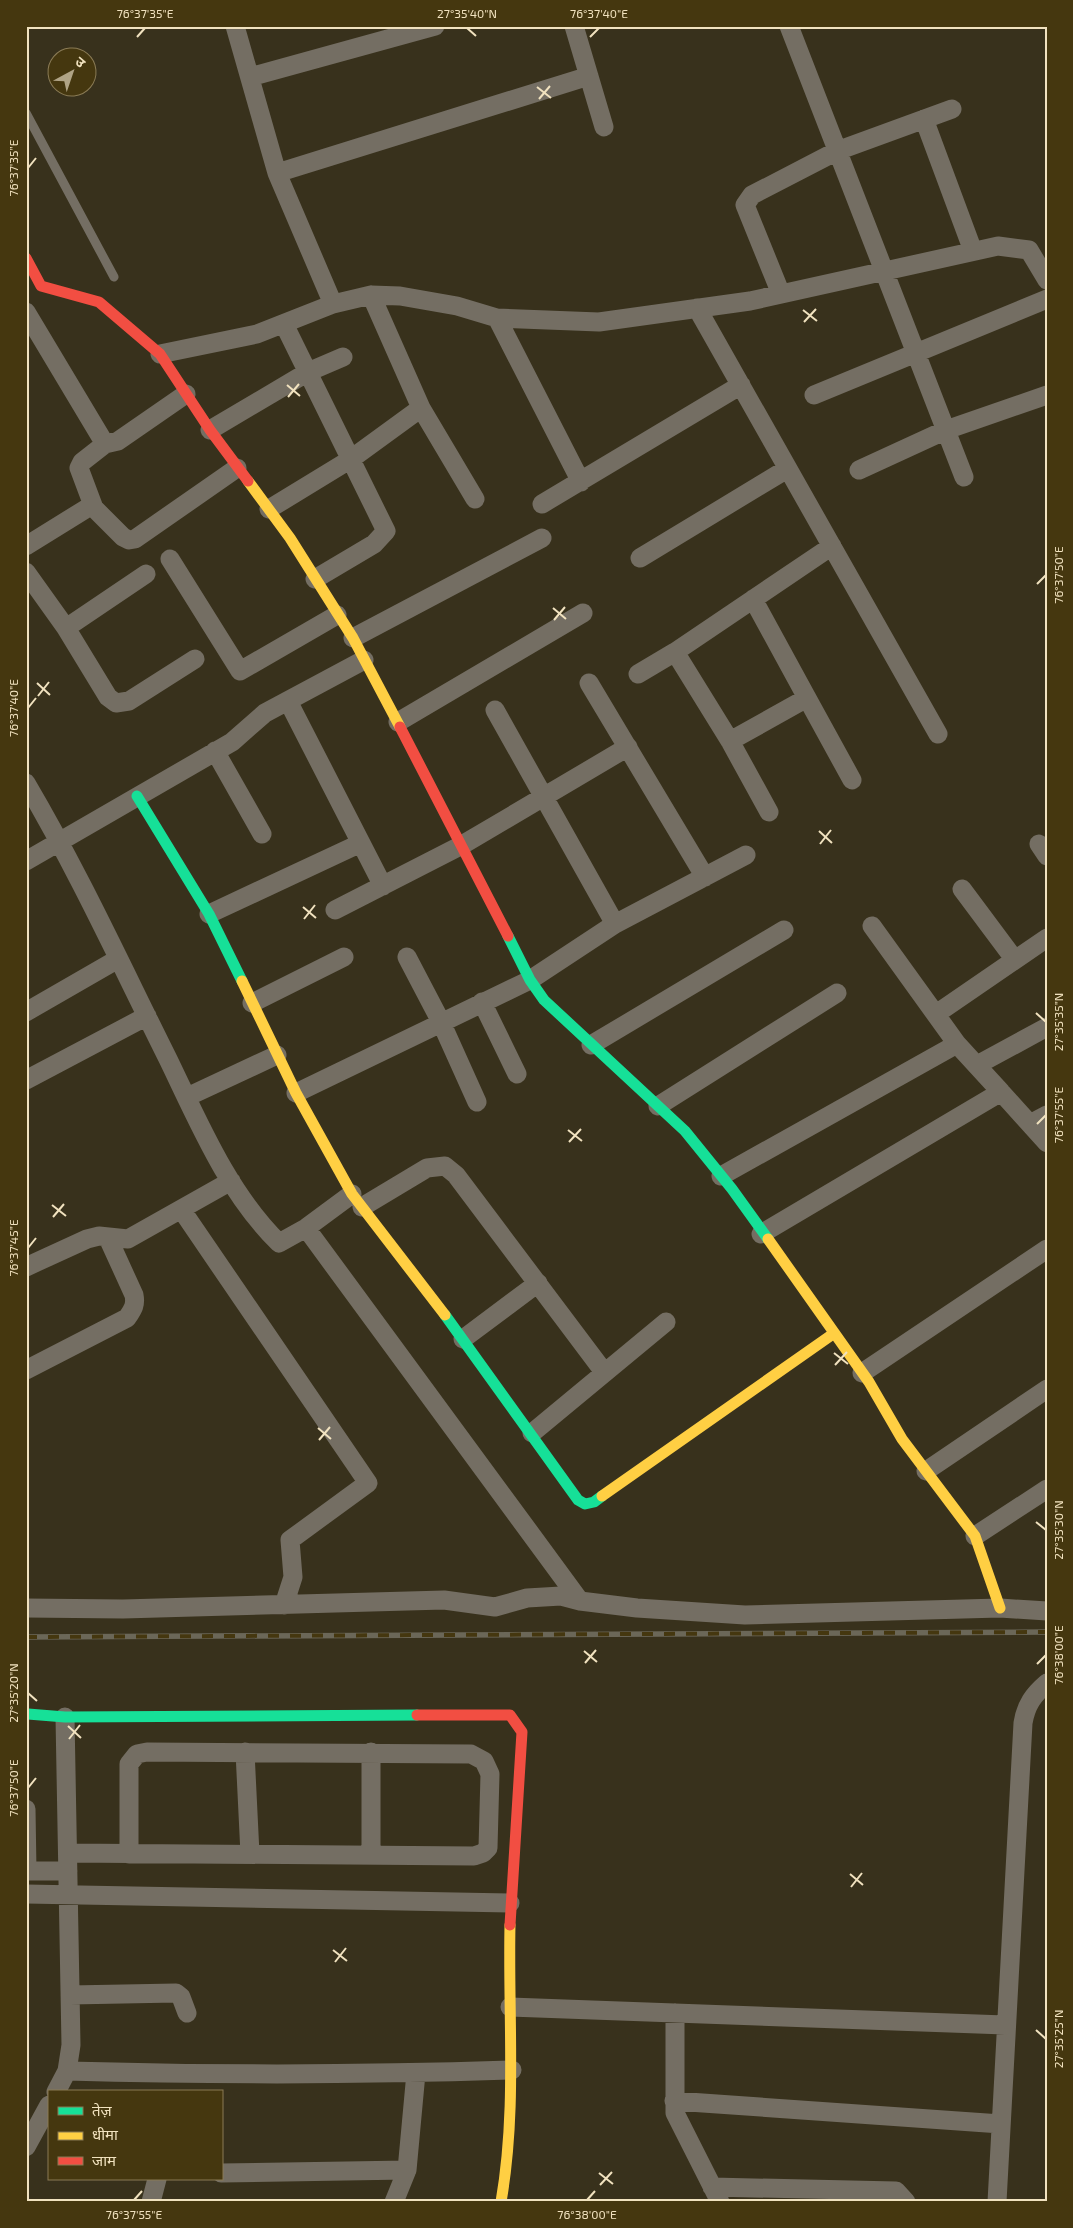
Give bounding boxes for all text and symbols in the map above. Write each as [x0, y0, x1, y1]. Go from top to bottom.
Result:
text: 76°37'35"E [117, 6, 174, 20]
text: 27°35'40"N [437, 6, 497, 20]
text: 76°37'40"E [570, 6, 628, 20]
north arrow [48, 48, 98, 98]
text: उ [72, 53, 90, 71]
text: 76°37'35"E [6, 139, 20, 196]
text: 76°37'50"E [1051, 546, 1065, 604]
text: 76°37'40"E [6, 679, 20, 737]
text: 27°35'35"N [1051, 993, 1065, 1051]
text: 76°37'55"E [1051, 1086, 1065, 1143]
text: 76°37'45"E [6, 1219, 20, 1277]
text: 27°35'30"N [1051, 1500, 1065, 1560]
text: 76°38'00"E [1051, 1625, 1065, 1685]
text: 27°35'20"N [6, 1663, 20, 1723]
text: 76°37'50"E [6, 1759, 20, 1817]
text: 27°35'25"N [1051, 2010, 1065, 2068]
legend [48, 2090, 222, 2180]
text: तेज़ [92, 2101, 113, 2119]
text: धीमा [92, 2125, 119, 2143]
text: जाम [92, 2151, 117, 2169]
text: 76°37'55"E [106, 2207, 163, 2221]
text: 76°38'00"E [557, 2207, 617, 2221]

